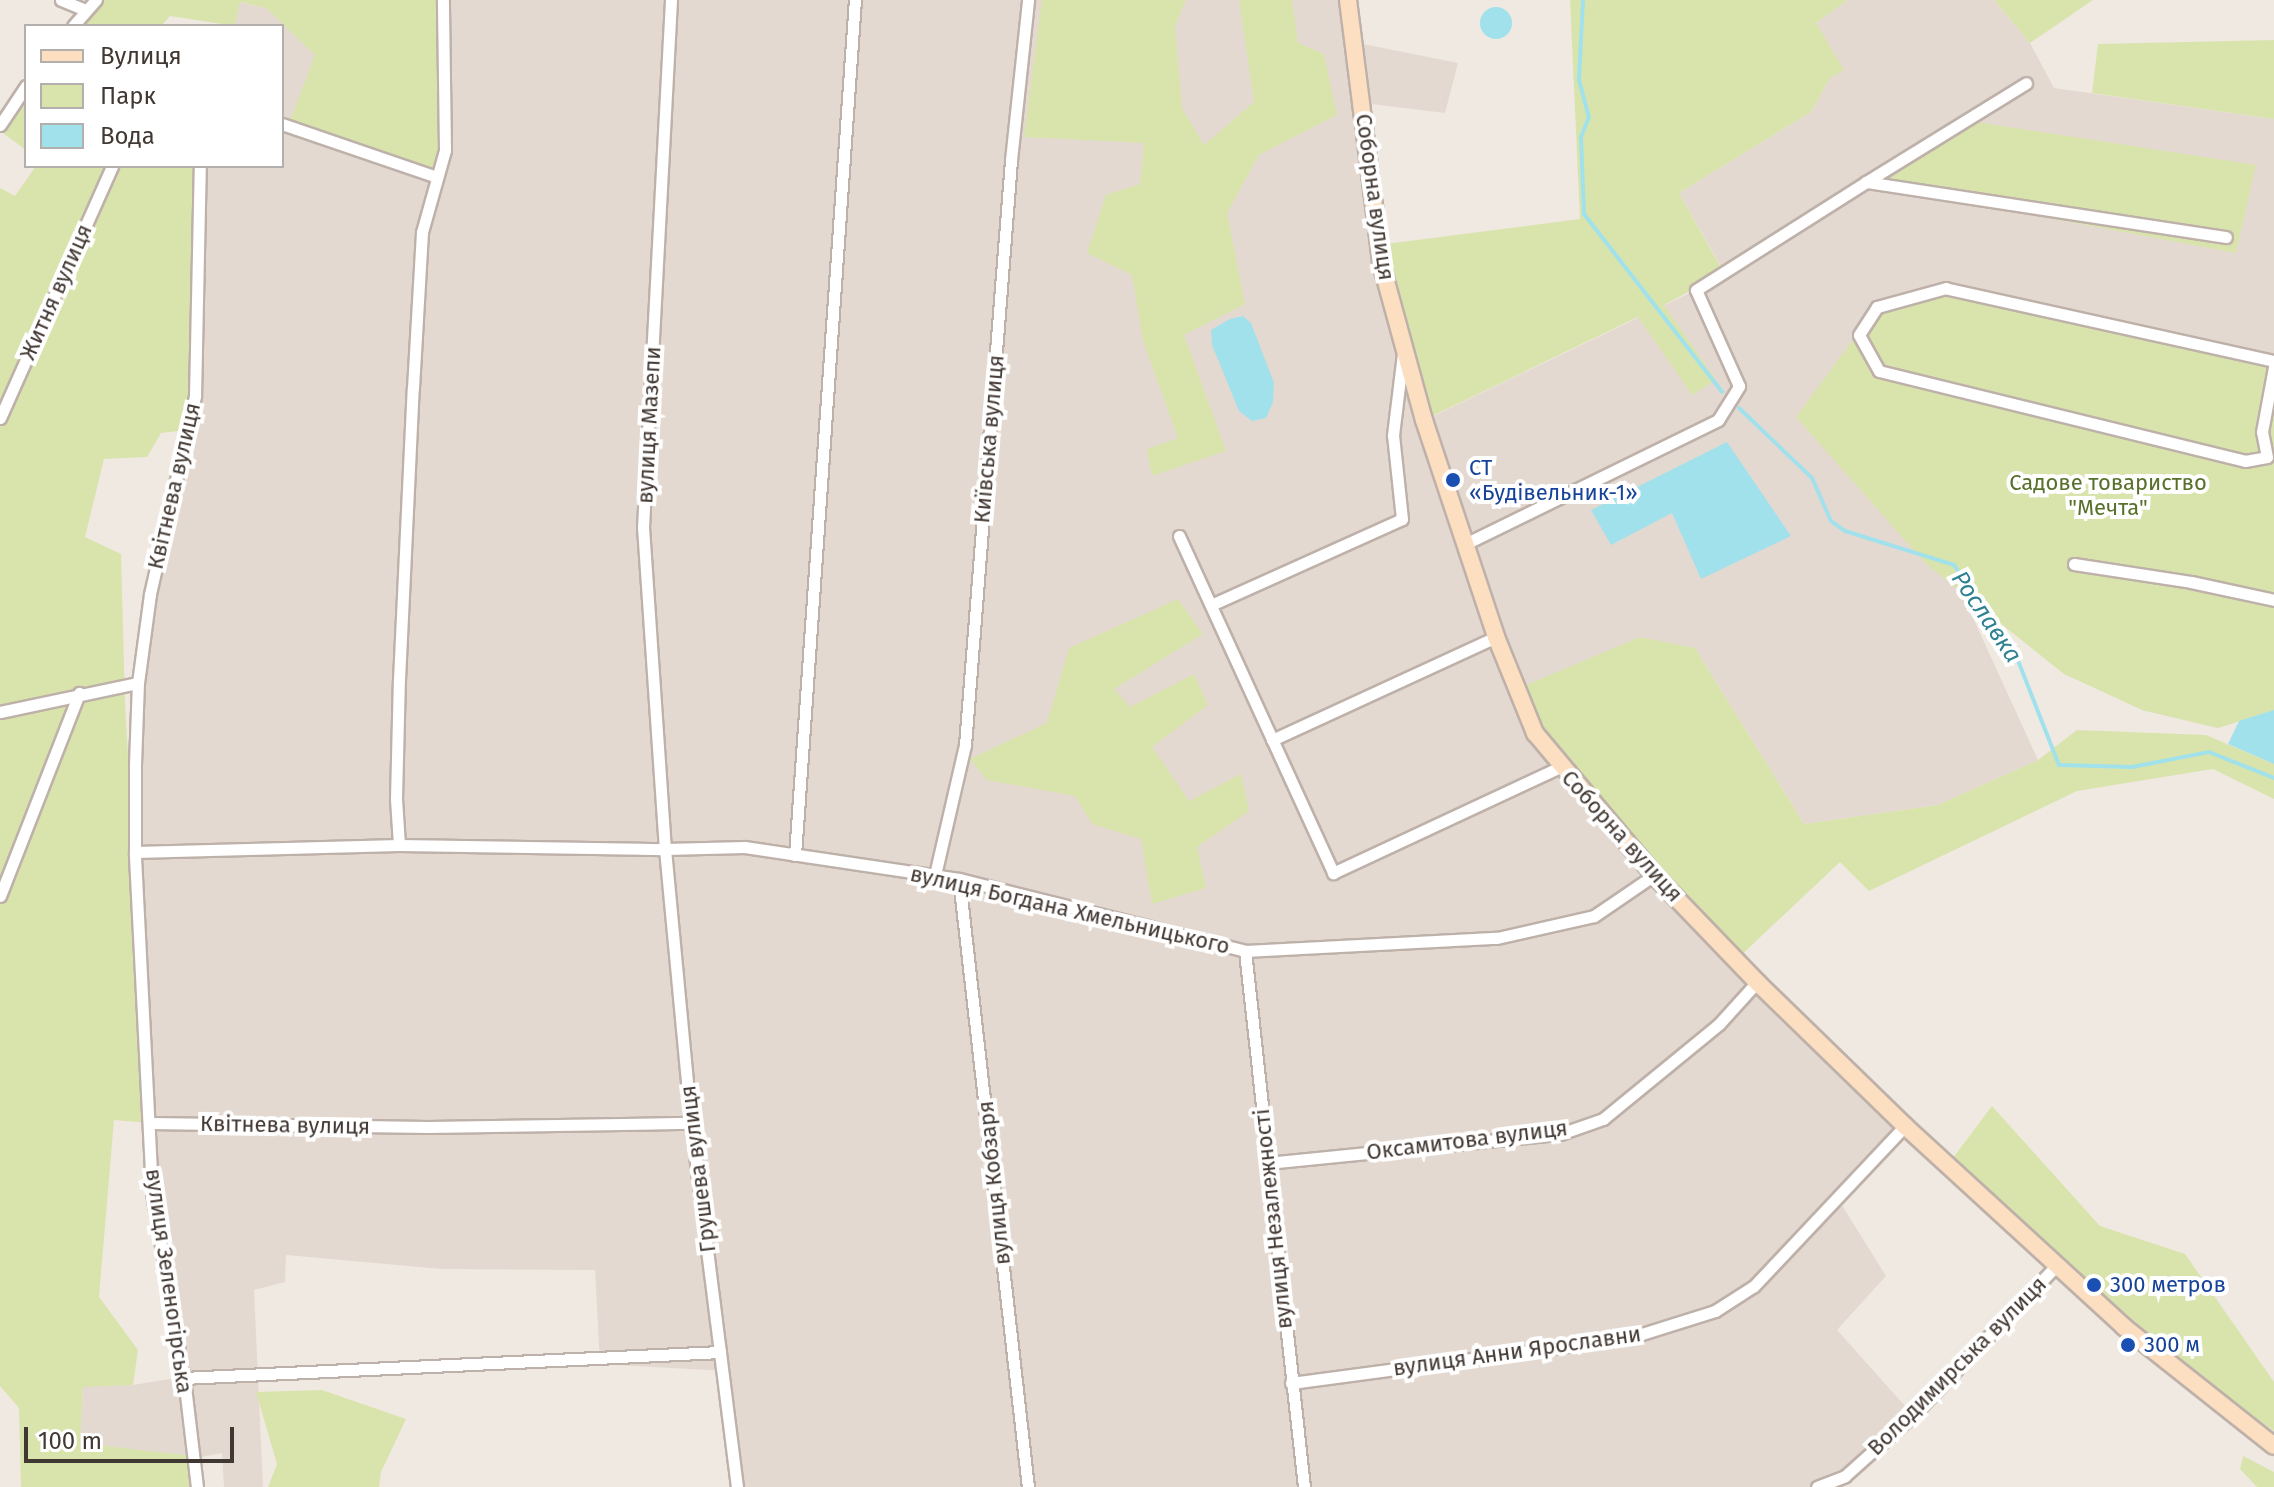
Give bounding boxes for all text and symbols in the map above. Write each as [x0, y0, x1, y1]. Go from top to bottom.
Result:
legend [24, 24, 284, 168]
text: Вулиця [100, 42, 182, 70]
text: Парк [100, 82, 156, 110]
street label: Соборна вулиця [1350, 112, 1400, 282]
text: Вода [100, 122, 155, 150]
street label: Житня вулиця [14, 220, 98, 364]
street label: вулиця Мазепи [632, 346, 666, 504]
street label: Київська вулиця [968, 354, 1010, 524]
street label: Квітнева вулиця [142, 400, 206, 572]
place label: СТ «Будівельник-1» [1469, 454, 1638, 506]
park label: Садове товариство "Мечта" [2009, 469, 2207, 520]
marker: СТ «Будівельник-1» [1444, 471, 1462, 489]
water label: Рославка [1945, 566, 2027, 668]
street label: Соборна вулиця [1556, 765, 1688, 907]
street label: вулиця Богдана Хмельницького [908, 860, 1232, 960]
street label: Грушева вулиця [675, 1084, 721, 1254]
street label: вулиця Кобзаря [972, 1100, 1016, 1266]
street label: вулиця Незалежності [1248, 1108, 1298, 1330]
street label: Квітнева вулиця [200, 1110, 370, 1140]
street label: Оксамитова вулиця [1365, 1115, 1569, 1165]
street label: вулиця Зеленогірська [140, 1167, 198, 1395]
street label: Володимирська вулиця [1862, 1271, 2052, 1461]
place label: 300 метров [2110, 1272, 2226, 1298]
marker: 300 метров [2085, 1276, 2103, 1294]
street label: вулиця Анни Ярославни [1391, 1321, 1643, 1381]
place label: 300 м [2144, 1332, 2200, 1358]
marker: 300 м [2119, 1336, 2137, 1354]
scale bar [28, 1411, 238, 1461]
text: 100 m [38, 1427, 102, 1455]

